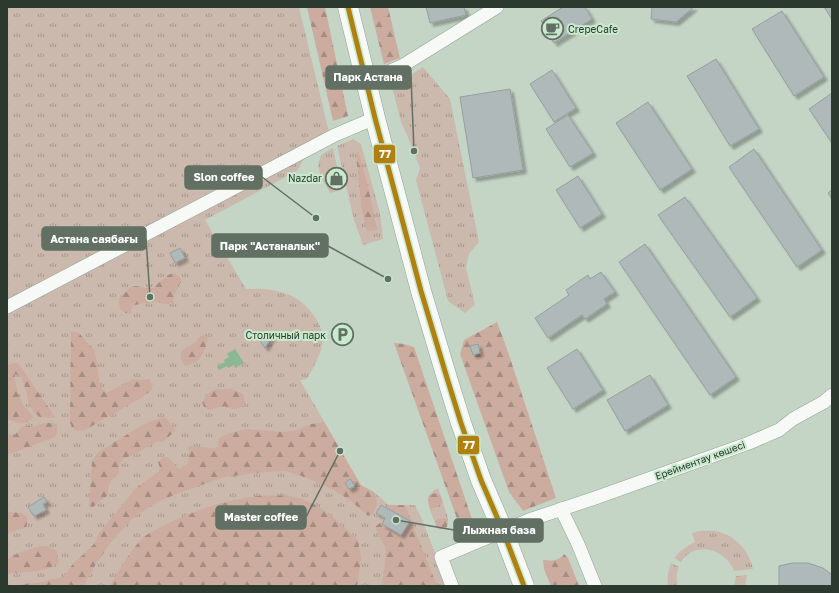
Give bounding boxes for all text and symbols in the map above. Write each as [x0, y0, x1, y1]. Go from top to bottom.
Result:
cafe icon: CrepeCafe [539, 16, 565, 42]
place label: CrepeCafe [568, 23, 618, 35]
callout: Парк Астана [326, 66, 411, 89]
text: Парк Астана [333, 70, 403, 83]
line badge: 77 [373, 144, 396, 164]
text: 77 [379, 147, 391, 160]
shop icon: Nazdar [324, 165, 350, 191]
callout: Slon coffee [185, 166, 262, 189]
text: Slon coffee [193, 170, 255, 183]
place label: Nazdar [288, 172, 322, 184]
callout: Астана саябағы [42, 227, 146, 250]
text: Астана саябағы [50, 232, 138, 245]
callout: Парк "Астаналык" [212, 234, 328, 257]
text: Парк "Астаналык" [220, 239, 320, 252]
parking icon: Столичный парк [329, 322, 355, 348]
place label: Столичный парк [245, 329, 326, 341]
line badge: 77 [457, 435, 480, 455]
text: 77 [463, 438, 475, 451]
street label: Ерейментау көшесі [653, 438, 747, 482]
callout: Master coffee [216, 506, 306, 529]
text: Master coffee [224, 510, 299, 523]
callout: Лыжная база [454, 519, 543, 542]
text: Лыжная база [462, 523, 536, 536]

